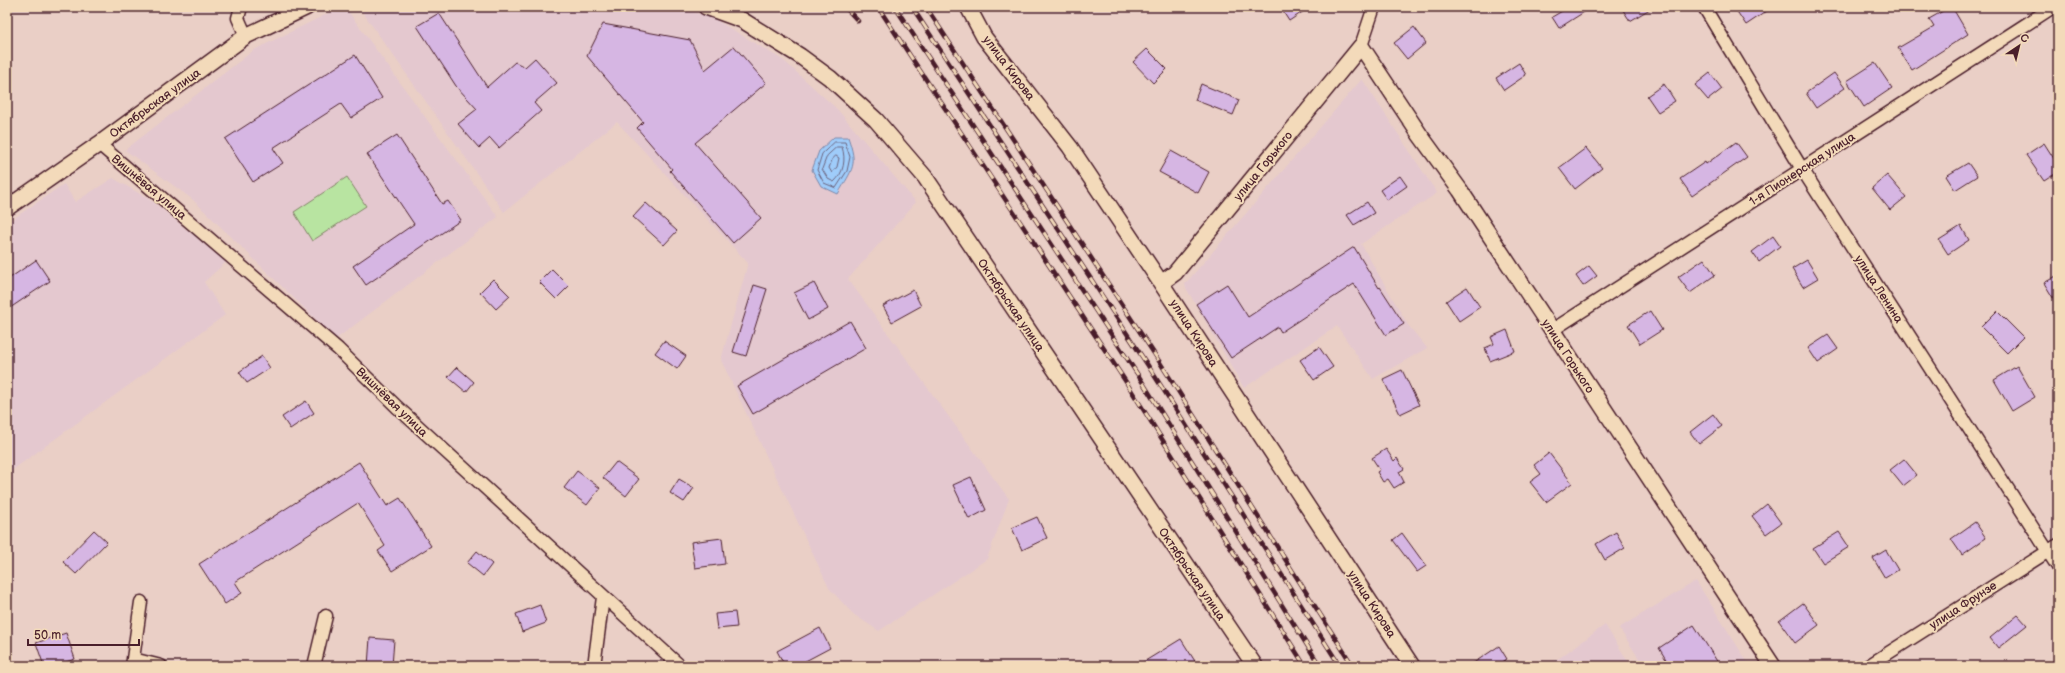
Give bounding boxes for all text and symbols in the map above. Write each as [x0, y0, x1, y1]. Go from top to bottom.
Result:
north arrow [1999, 26, 2039, 66]
text: С [2018, 31, 2032, 46]
street label: улица Кирова [979, 33, 1038, 104]
street label: Октябрьская улица [107, 65, 204, 141]
street label: улица Горького [1231, 129, 1296, 204]
street label: 1-я Пионерская улица [1746, 130, 1858, 209]
street label: Вишнёвая улица [108, 152, 189, 223]
street label: улица Ленина [1851, 252, 1906, 326]
street label: Октябрьская улица [974, 256, 1047, 355]
street label: улица Кирова [1166, 297, 1221, 370]
street label: улица Горького [1538, 316, 1597, 396]
street label: Вишнёвая улица [353, 365, 430, 440]
street label: Октябрьская улица [1155, 525, 1228, 624]
street label: улица Кирова [1344, 568, 1399, 641]
street label: улица Фрунзе [1927, 578, 2000, 633]
scale bar [28, 621, 139, 647]
text: 50 m [34, 628, 61, 643]

